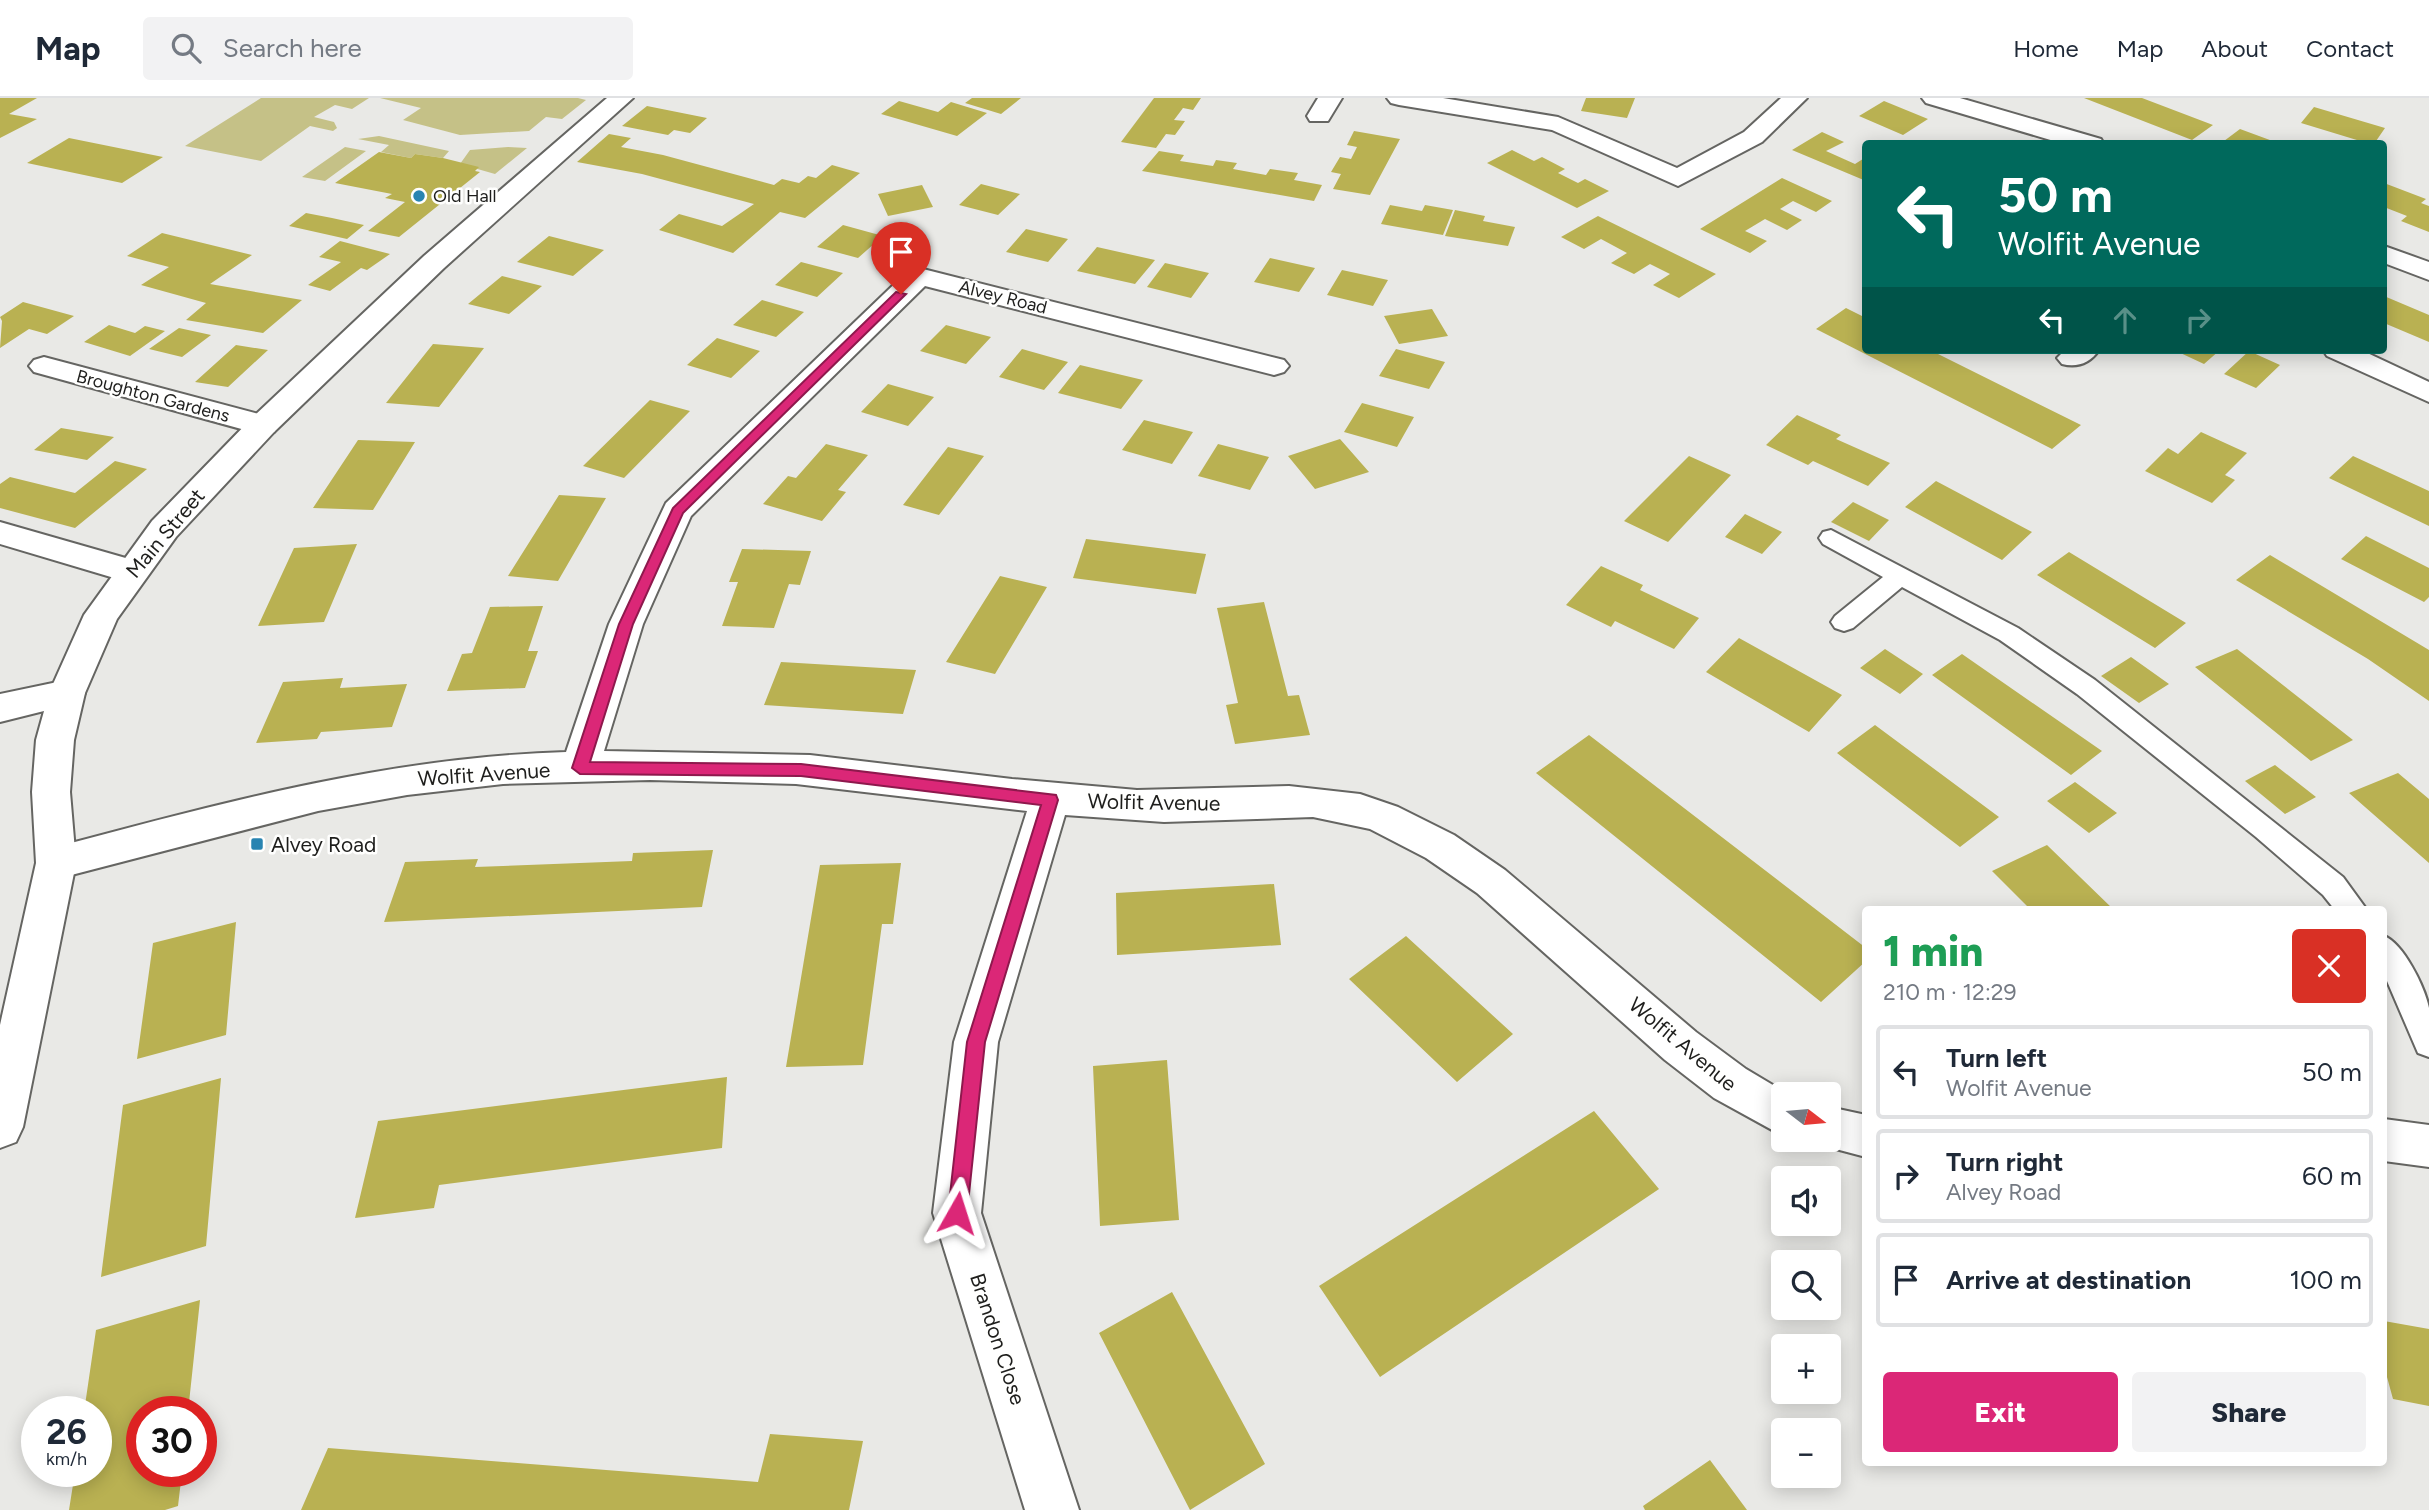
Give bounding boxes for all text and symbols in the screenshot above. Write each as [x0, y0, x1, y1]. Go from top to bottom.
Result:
search box [143, 17, 633, 80]
text: Map [35, 29, 101, 68]
icon: search [167, 29, 205, 67]
text: Search here [223, 32, 362, 64]
text: Home [2013, 34, 2079, 63]
text: Map [2117, 34, 2163, 63]
text: About [2201, 34, 2268, 63]
text: Contact [2306, 34, 2394, 63]
text: 50 m [1998, 165, 2113, 224]
icon: left [1883, 168, 1974, 259]
place label: Old Hall [433, 185, 497, 207]
marker: Old Hall [411, 188, 427, 204]
pin [871, 222, 931, 294]
text: Wolfit Avenue [1998, 225, 2200, 263]
icon: arrive [882, 233, 920, 271]
street label: Alvey Road [957, 275, 1049, 319]
icon: left [2033, 301, 2071, 339]
icon: ahead [2106, 301, 2144, 339]
icon: right [2179, 301, 2217, 339]
street label: Broughton Gardens [74, 365, 232, 427]
street label: Main Street [120, 483, 210, 583]
street label: Wolfit Avenue [417, 757, 551, 791]
street label: Wolfit Avenue [1087, 788, 1221, 816]
place label: Alvey Road [271, 832, 376, 857]
marker: Alvey Road [249, 836, 265, 852]
text: 1 min [1883, 926, 1983, 977]
button: close [2292, 929, 2366, 1003]
text: 210 m · 12:29 [1883, 978, 2017, 1006]
street label: Wolfit Avenue [1624, 992, 1742, 1096]
text: Turn left [1946, 1042, 2047, 1074]
icon: left [1887, 1053, 1925, 1091]
text: 50 m [2302, 1056, 2362, 1088]
text: Wolfit Avenue [1946, 1074, 2092, 1102]
north arrow [1771, 1082, 1841, 1152]
map controls [1771, 1082, 1841, 1488]
text: Turn right [1946, 1146, 2063, 1178]
icon: right [1887, 1157, 1925, 1195]
text: 60 m [2302, 1160, 2362, 1192]
button: sound [1771, 1166, 1841, 1236]
position arrow [920, 1176, 994, 1250]
text: Alvey Road [1946, 1178, 2061, 1206]
button: search [1771, 1250, 1841, 1320]
icon: arrive [1887, 1261, 1925, 1299]
text: Arrive at destination [1946, 1264, 2191, 1296]
text: 100 m [2289, 1264, 2362, 1296]
street label: Brandon Close [965, 1270, 1031, 1408]
button: + [1771, 1334, 1841, 1404]
button: Exit [1883, 1372, 2118, 1452]
button: Share [2132, 1372, 2366, 1452]
speed limit sign: 30 [126, 1396, 217, 1487]
text: 26 [46, 1411, 87, 1453]
button: − [1771, 1418, 1841, 1488]
text: km/h [46, 1448, 87, 1470]

